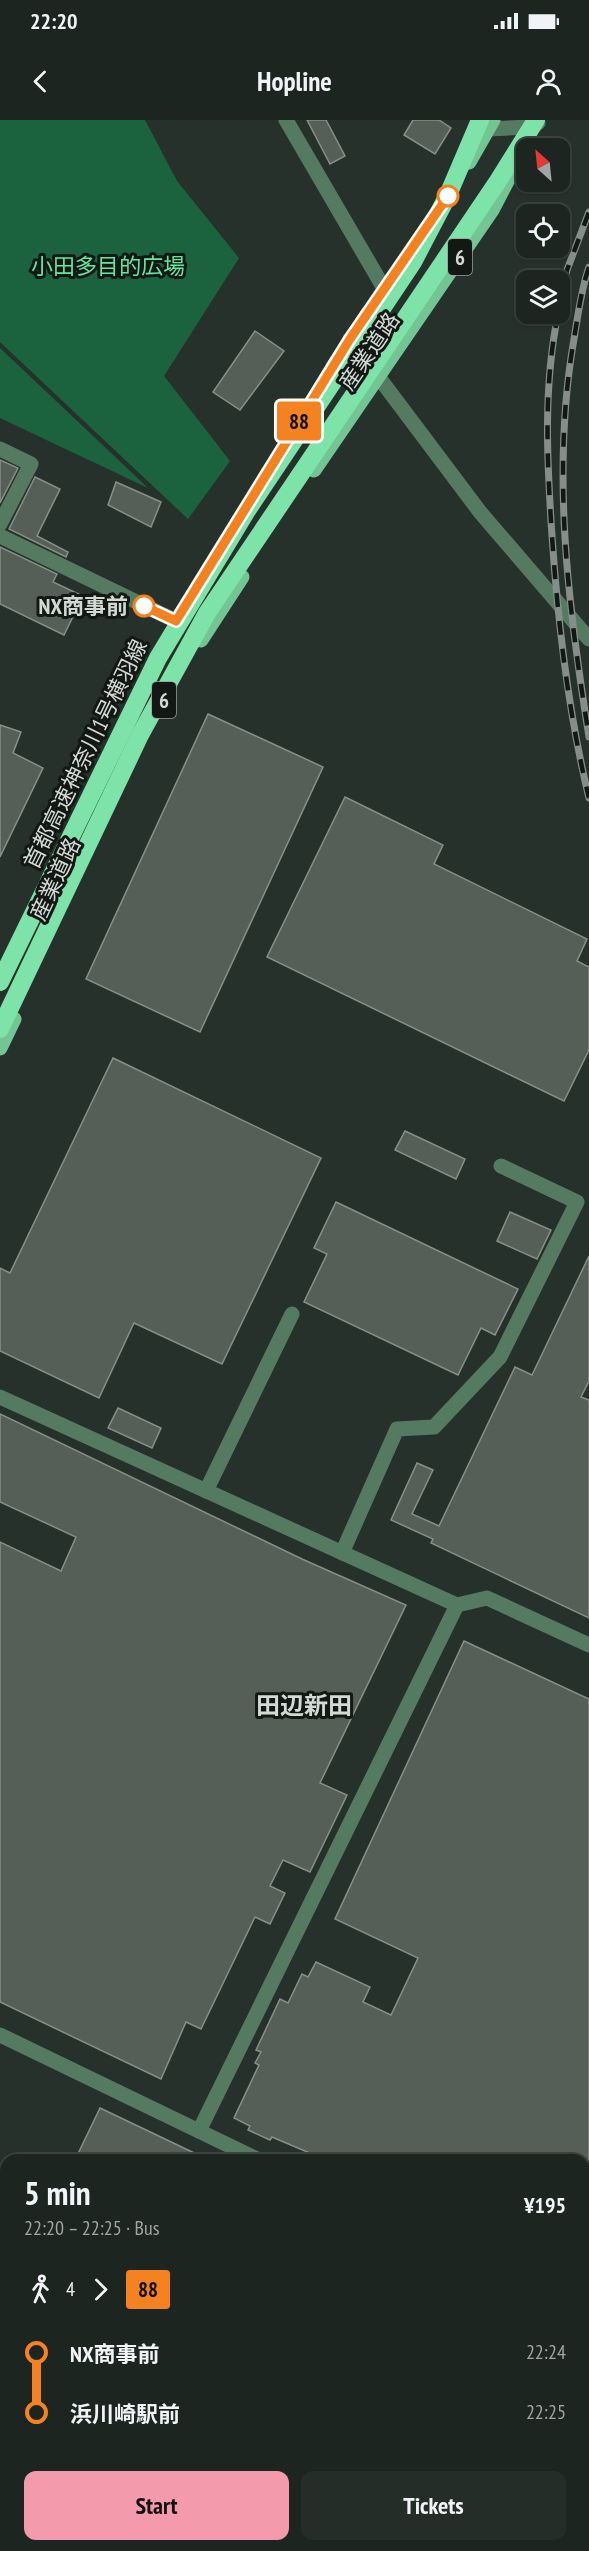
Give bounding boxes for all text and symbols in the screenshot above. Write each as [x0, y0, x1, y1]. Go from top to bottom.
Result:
text: 22:20 [30, 7, 78, 35]
text: Hopline [257, 64, 332, 98]
icon: back [24, 65, 57, 98]
icon: person [532, 65, 565, 98]
north arrow [516, 138, 570, 192]
map controls [516, 138, 570, 324]
unlabelled marker [437, 185, 459, 207]
button: locate [516, 204, 570, 258]
road number: 6 [448, 239, 472, 275]
park label: 小田多目的広場 [31, 252, 185, 280]
button: layers [516, 270, 570, 324]
street label: 産業道路 [333, 307, 405, 395]
line badge: 88 [272, 402, 326, 440]
text: 88 [289, 408, 309, 435]
place label: NX商事前 [39, 592, 128, 620]
marker: NX商事前 [133, 595, 155, 617]
street label: 首都高速神奈川1号横羽線 [17, 635, 153, 873]
road number: 6 [152, 682, 176, 718]
street label: 産業道路 [24, 833, 86, 925]
district label: 田辺新田 [256, 1690, 352, 1721]
text: 5 min [24, 2171, 91, 2214]
text: ¥195 [524, 2191, 566, 2219]
text: 22:20 – 22:25 · Bus [24, 2215, 159, 2241]
icon: walk [24, 2273, 57, 2306]
icon: forward [84, 2273, 117, 2306]
text: 4 [66, 2276, 75, 2302]
text: 88 [138, 2276, 158, 2303]
text: 22:24 [526, 2339, 566, 2365]
text: NX商事前 [70, 2340, 160, 2368]
text: 22:25 [526, 2399, 566, 2425]
text: 浜川崎駅前 [70, 2400, 180, 2428]
button: Start [24, 2471, 289, 2540]
button: Tickets [301, 2471, 566, 2540]

